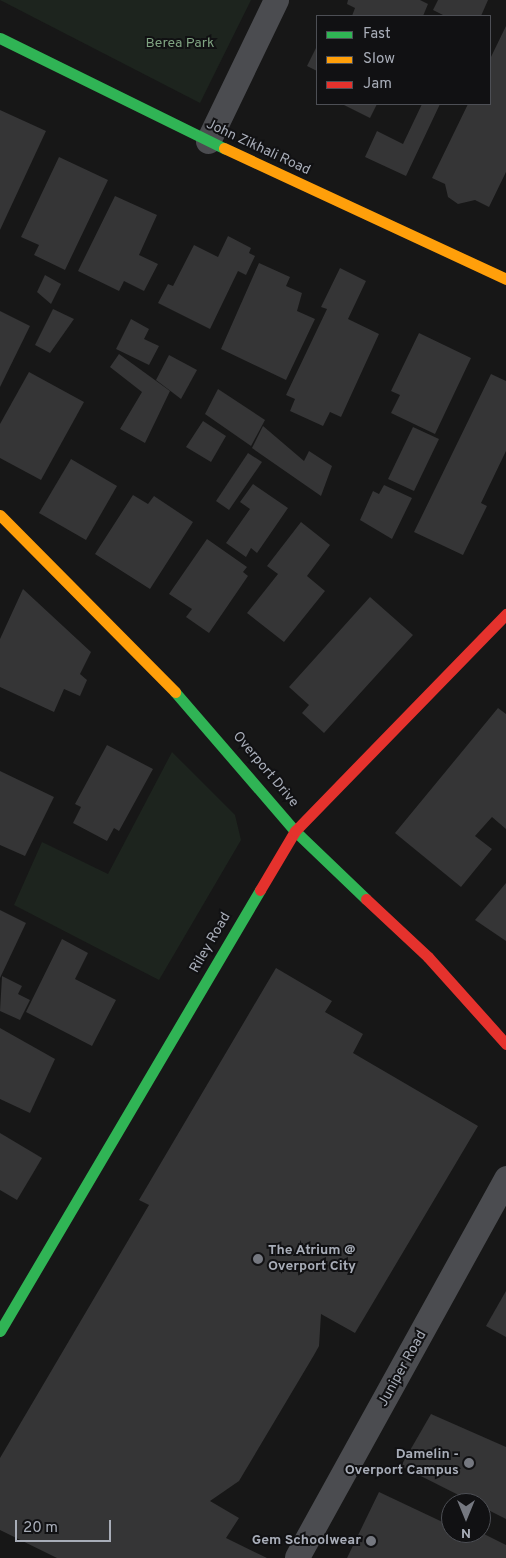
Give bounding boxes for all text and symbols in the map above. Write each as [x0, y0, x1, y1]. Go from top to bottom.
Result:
legend [316, 15, 491, 105]
text: Fast [363, 25, 391, 44]
park label: Berea Park [145, 36, 215, 52]
text: Slow [363, 50, 395, 69]
text: Jam [363, 75, 392, 94]
street label: John Zikhali Road [203, 117, 313, 179]
street label: Overport Drive [229, 729, 301, 811]
street label: Riley Road [187, 910, 235, 976]
place label: The Atrium @ Overport City [268, 1243, 356, 1276]
marker: The Atrium @ Overport City [252, 1253, 264, 1265]
street label: Juniper Road [375, 1328, 431, 1410]
place label: Damelin - Overport Campus [345, 1447, 459, 1480]
marker: Damelin - Overport Campus [463, 1457, 475, 1469]
north arrow [441, 1493, 491, 1543]
scale bar [18, 1510, 114, 1542]
text: 20 m [23, 1519, 58, 1538]
text: N [461, 1524, 471, 1541]
place label: Gem Schoolwear [252, 1533, 361, 1549]
marker: Gem Schoolwear [365, 1535, 377, 1547]

